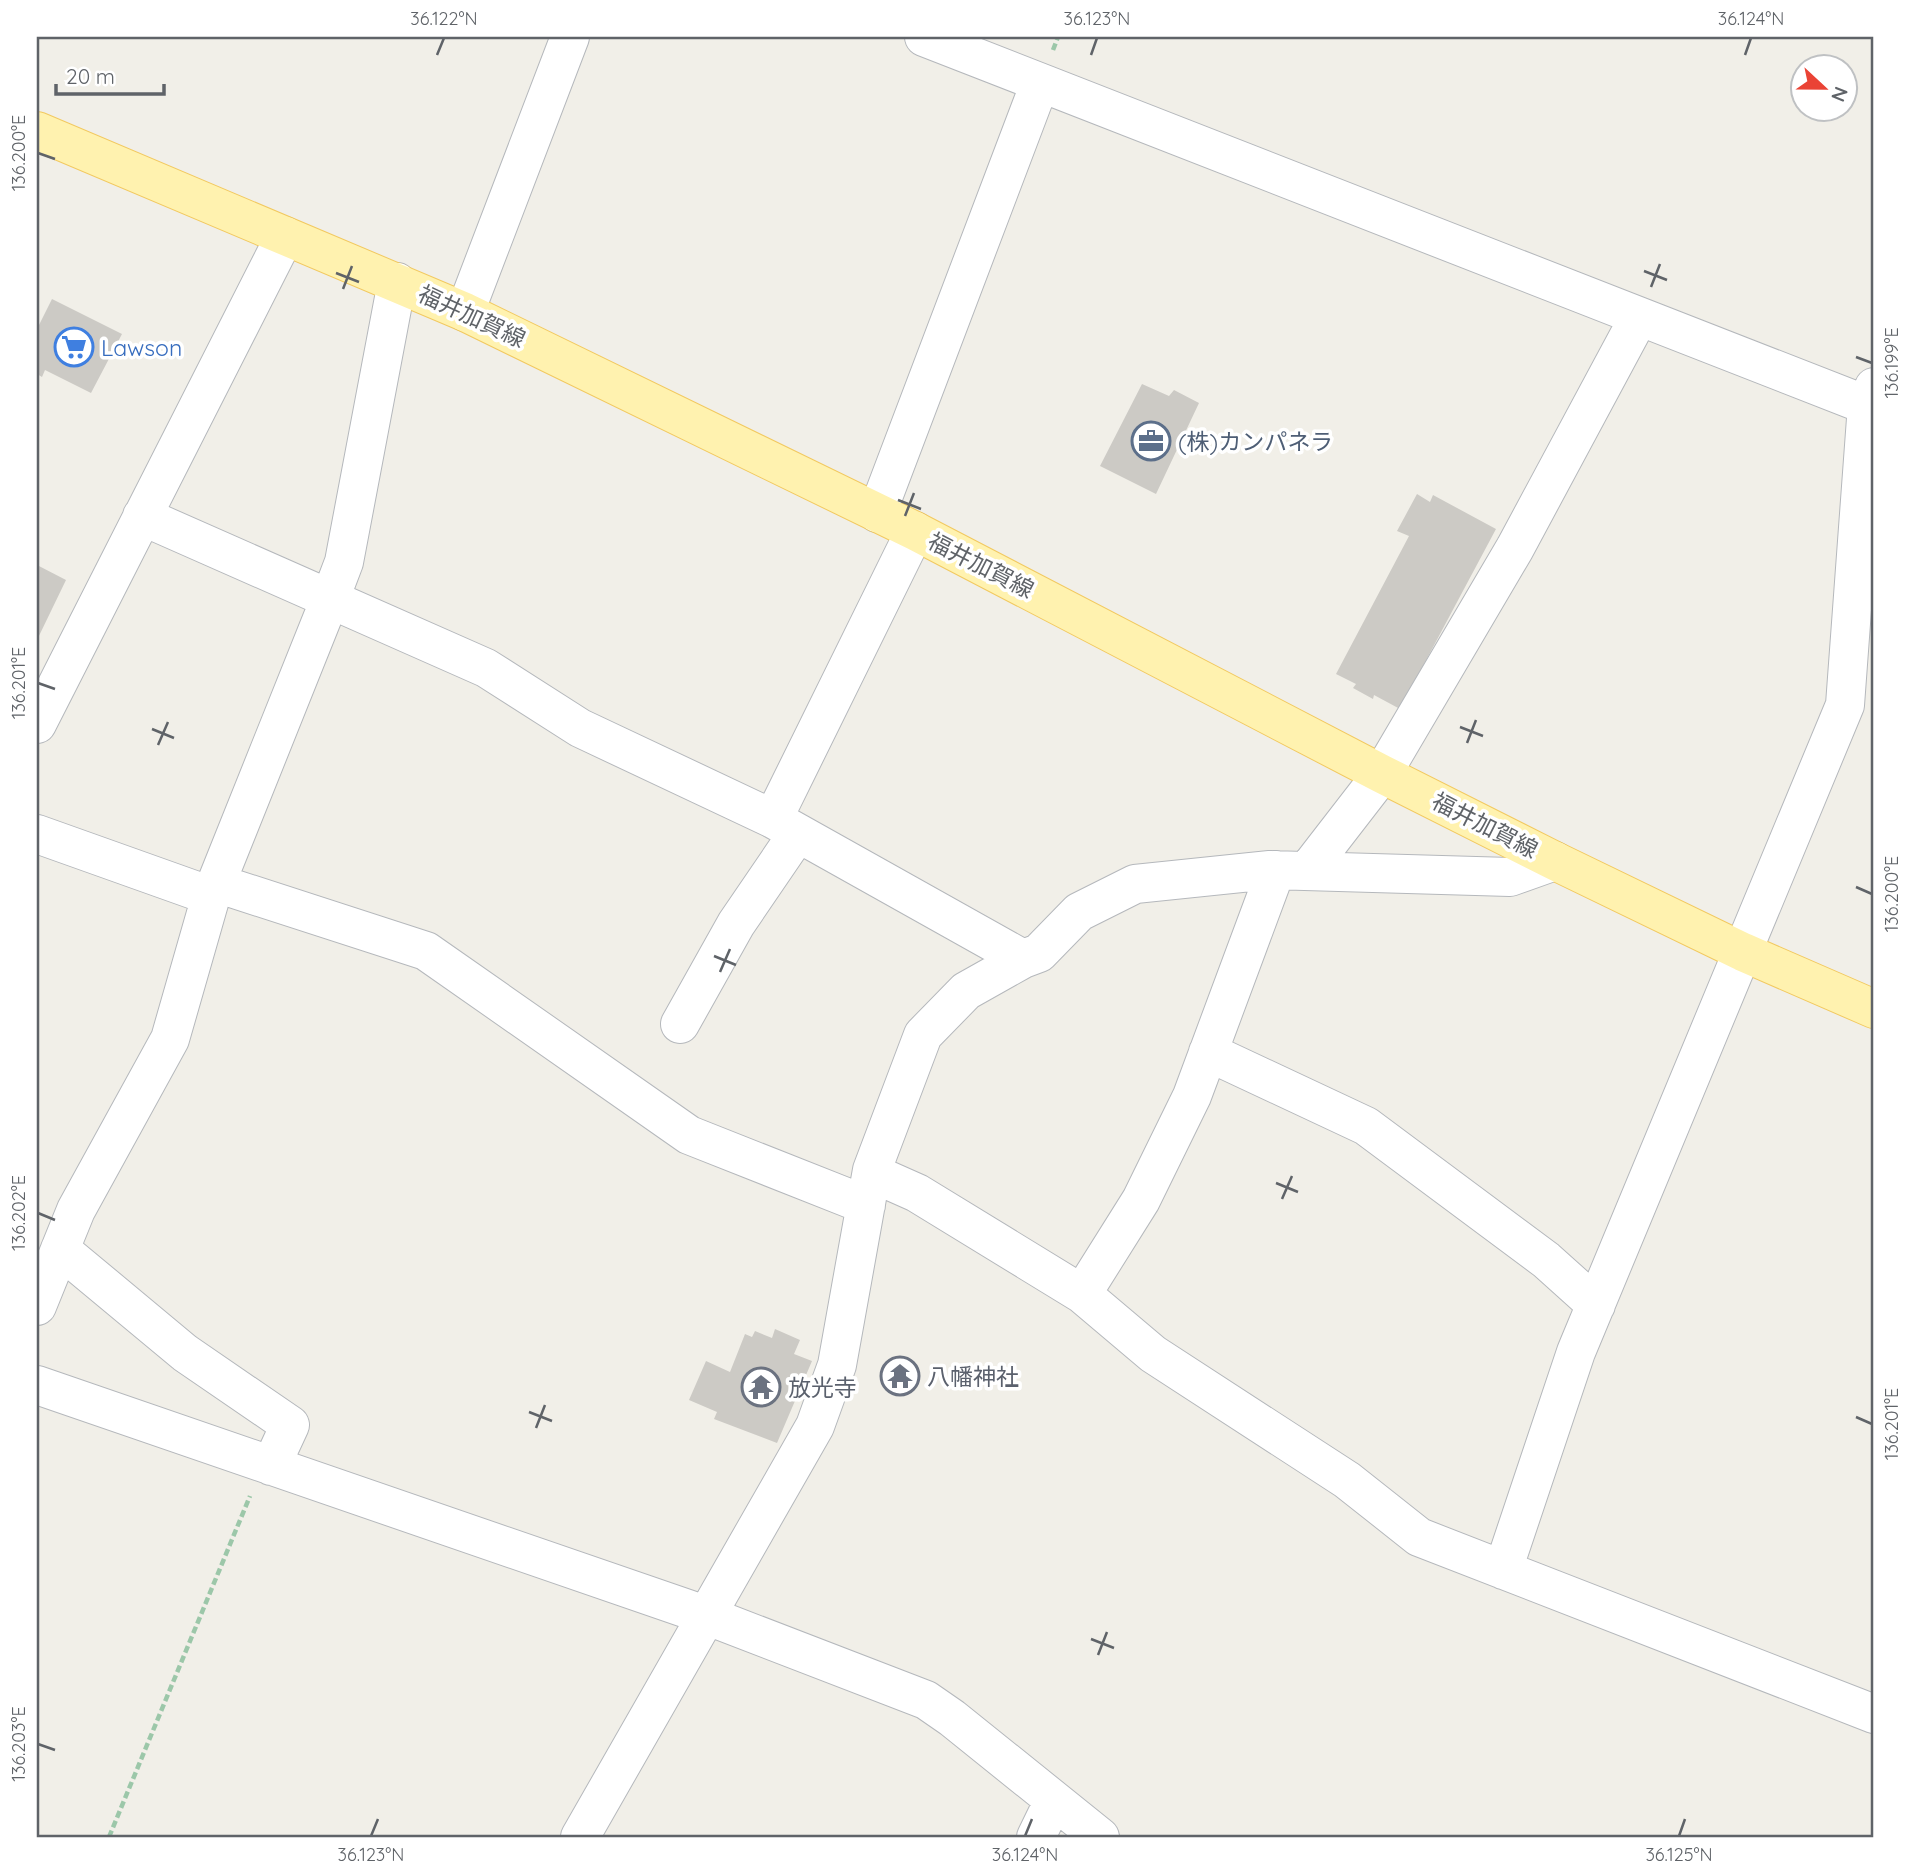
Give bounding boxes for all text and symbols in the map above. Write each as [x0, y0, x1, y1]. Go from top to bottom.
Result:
text: 36.122°N [410, 7, 478, 30]
text: 36.123°N [1064, 7, 1130, 30]
text: 36.124°N [1718, 7, 1784, 30]
scale bar [56, 52, 164, 96]
north arrow [1788, 52, 1858, 122]
text: 20 m [66, 63, 115, 89]
text: N [1826, 83, 1854, 105]
text: 136.200°E [7, 115, 30, 191]
street label: 福井加賀線 [414, 279, 530, 353]
supermarket icon: Lawson [53, 326, 95, 368]
text: 136.199°E [1880, 327, 1903, 399]
place label: Lawson [101, 333, 182, 362]
office icon: (株)カンパネラ [1130, 420, 1172, 462]
place label: (株)カンパネラ [1178, 427, 1333, 456]
street label: 福井加賀線 [923, 526, 1039, 604]
text: 136.201°E [7, 647, 30, 719]
street label: 福井加賀線 [1427, 786, 1543, 864]
text: 136.200°E [1880, 856, 1903, 932]
text: 136.202°E [7, 1175, 30, 1251]
temple icon: 八幡神社 [879, 1355, 921, 1397]
place label: 八幡神社 [927, 1362, 1019, 1391]
temple icon: 放光寺 [740, 1366, 782, 1408]
place label: 放光寺 [788, 1373, 857, 1402]
text: 136.201°E [1880, 1388, 1903, 1460]
text: 136.203°E [7, 1706, 30, 1782]
text: 36.123°N [338, 1843, 404, 1866]
text: 36.124°N [992, 1843, 1058, 1866]
text: 36.125°N [1645, 1843, 1713, 1866]

